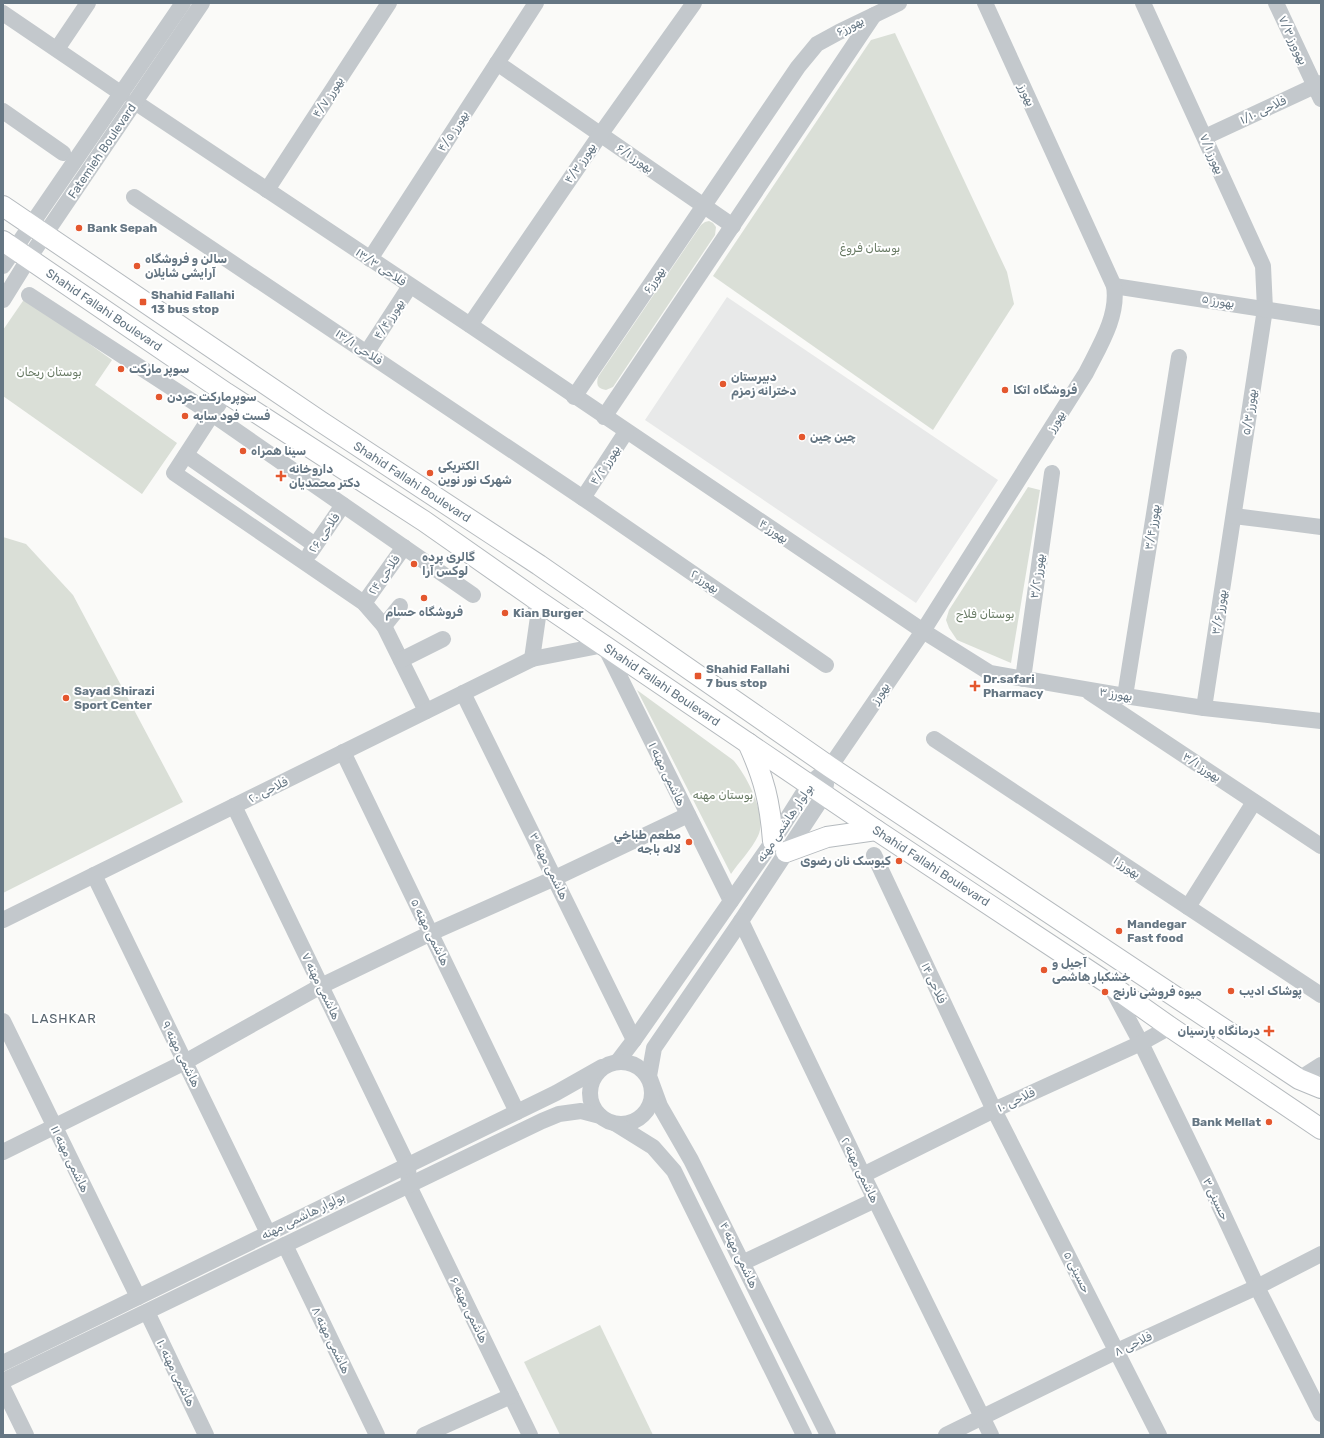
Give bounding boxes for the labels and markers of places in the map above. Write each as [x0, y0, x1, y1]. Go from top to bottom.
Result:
place label: Bank Sepah [87, 221, 158, 235]
marker: Bank Sepah [74, 223, 84, 233]
place label: سالن و فروشگاه آرایشی شایلان [145, 252, 227, 280]
marker: سالن و فروشگاه آرایشی شایلان [132, 261, 142, 271]
place label: Shahid Fallahi 13 bus stop [151, 288, 235, 316]
marker: Shahid Fallahi 13 bus stop [138, 297, 148, 307]
place label: سوپر مارکت [129, 362, 189, 378]
marker: سوپر مارکت [116, 364, 126, 374]
place label: دبیرستان دخترانه زمزم [731, 370, 797, 400]
marker: دبیرستان دخترانه زمزم [718, 379, 728, 389]
place label: فروشگاه اتکا [1013, 383, 1077, 397]
marker: فروشگاه اتکا [1000, 385, 1010, 395]
place label: سوپرمارکت جردن [167, 390, 257, 406]
marker: سوپرمارکت جردن [154, 392, 164, 402]
place label: فست فود سایه [193, 409, 270, 423]
marker: فست فود سایه [180, 411, 190, 421]
place label: چین چین [810, 430, 856, 444]
marker: چین چین [797, 432, 807, 442]
place label: سینا همراه [251, 444, 306, 458]
marker: سینا همراه [238, 446, 248, 456]
place label: الکتریکی شهرک نور نوین [438, 459, 512, 487]
place label: داروخانه دکتر محمدیان [289, 462, 360, 490]
marker: الکتریکی شهرک نور نوین [425, 468, 435, 478]
marker: داروخانه دکتر محمدیان [276, 471, 286, 481]
place label: گالری پرده لوکس آرا [422, 550, 475, 578]
marker: گالری پرده لوکس آرا [409, 559, 419, 569]
marker: فروشگاه حسام [419, 593, 429, 603]
place label: فروشگاه حسام [385, 605, 463, 621]
place label: Kian Burger [513, 606, 584, 620]
marker: Kian Burger [500, 608, 510, 618]
place label: Shahid Fallahi 7 bus stop [706, 662, 790, 690]
marker: Shahid Fallahi 7 bus stop [693, 671, 703, 681]
place label: Dr.safari Pharmacy [983, 672, 1044, 700]
marker: Dr.safari Pharmacy [970, 681, 980, 691]
place label: Sayad Shirazi Sport Center [74, 684, 155, 712]
marker: Sayad Shirazi Sport Center [61, 693, 71, 703]
place label: مطعم طباخي لاله باجه [614, 828, 681, 856]
marker: مطعم طباخي لاله باجه [684, 837, 694, 847]
place label: کیوسک نان رضوی [800, 854, 891, 868]
marker: کیوسک نان رضوی [894, 856, 904, 866]
place label: Mandegar Fast food [1127, 917, 1187, 945]
marker: Mandegar Fast food [1114, 926, 1124, 936]
place label: آجیل و خشکبار هاشمی [1052, 956, 1131, 984]
marker: آجیل و خشکبار هاشمی [1039, 965, 1049, 975]
place label: پوشاک ادیب [1239, 984, 1302, 1000]
place label: میوه فروشی نارنج [1113, 985, 1202, 1001]
marker: پوشاک ادیب [1226, 986, 1236, 996]
marker: میوه فروشی نارنج [1100, 987, 1110, 997]
place label: درمانگاه پارسیان [1178, 1024, 1260, 1040]
marker: درمانگاه پارسیان [1263, 1025, 1275, 1037]
place label: Bank Mellat [1192, 1115, 1261, 1129]
marker: Bank Mellat [1264, 1117, 1274, 1127]

